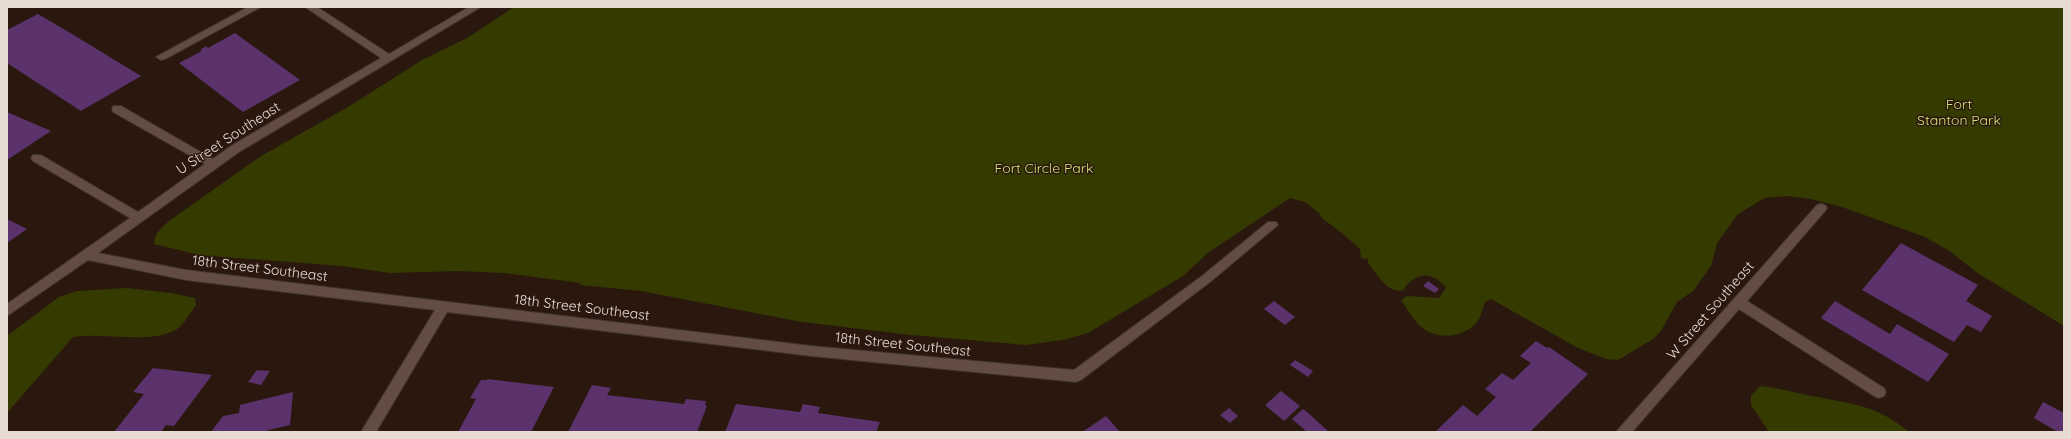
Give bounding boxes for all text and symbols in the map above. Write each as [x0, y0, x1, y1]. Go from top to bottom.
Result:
park label: Fort Stanton Park [1917, 95, 2001, 129]
street label: U Street Southeast [173, 97, 284, 178]
park label: Fort Circle Park [994, 159, 1094, 177]
street label: 18th Street Southeast [191, 251, 329, 285]
street label: W Street Southeast [1662, 257, 1758, 363]
street label: 18th Street Southeast [513, 290, 651, 324]
street label: 18th Street Southeast [834, 328, 972, 360]

